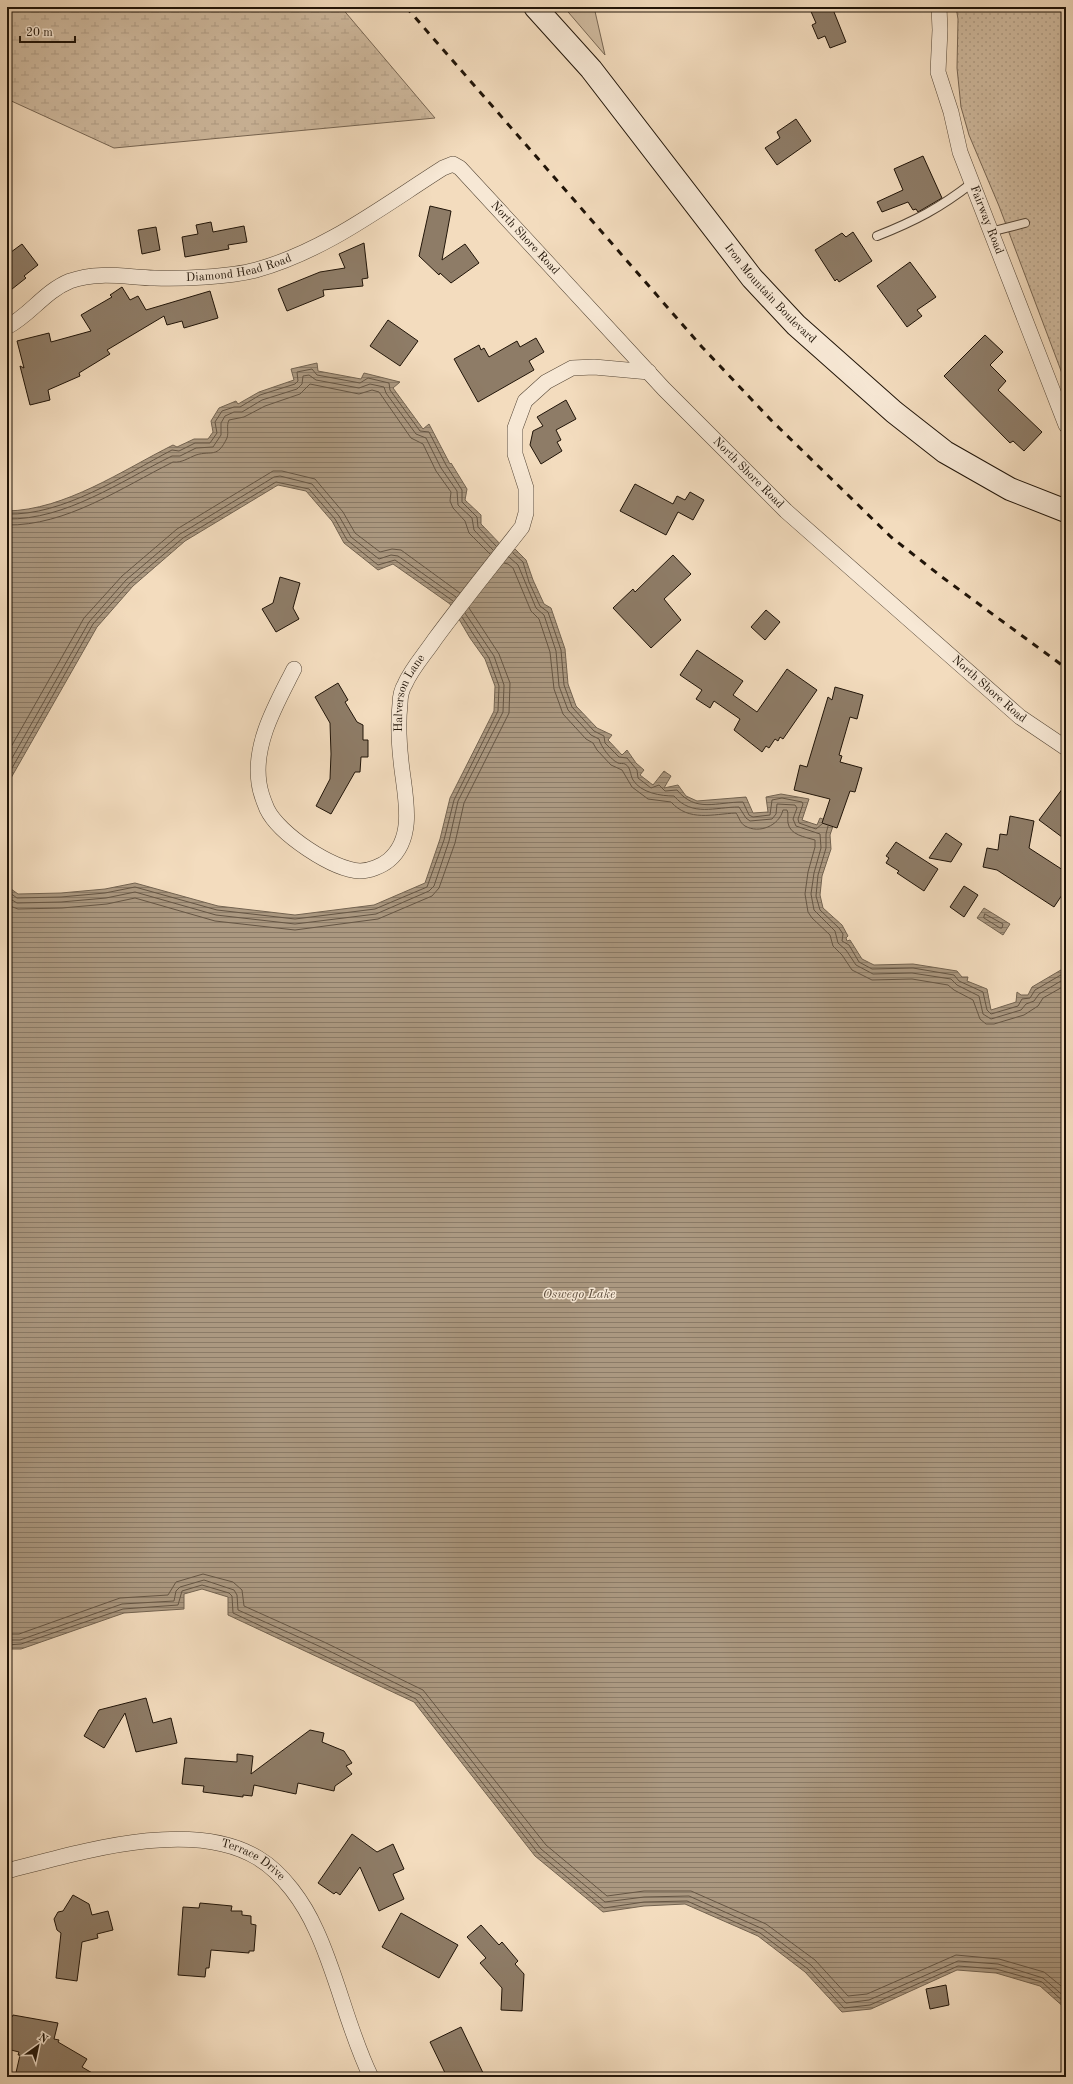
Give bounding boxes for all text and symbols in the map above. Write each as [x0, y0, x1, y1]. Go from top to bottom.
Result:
scale bar [20, 18, 75, 44]
text: 20 m [26, 27, 53, 39]
street label: Fairway Road [968, 184, 1005, 256]
street label: North Shore Road [488, 199, 561, 277]
street label: Iron Mountain Boulevard [722, 241, 818, 346]
street label: Diamond Head Road [186, 252, 293, 284]
street label: North Shore Road [710, 435, 786, 511]
street label: Halverson Lane [393, 652, 428, 732]
street label: North Shore Road [949, 654, 1028, 725]
water label: Oswego Lake [543, 1288, 615, 1301]
street label: Terrace Drive [220, 1838, 287, 1883]
north arrow [18, 2026, 58, 2066]
text: N [36, 2032, 50, 2046]

